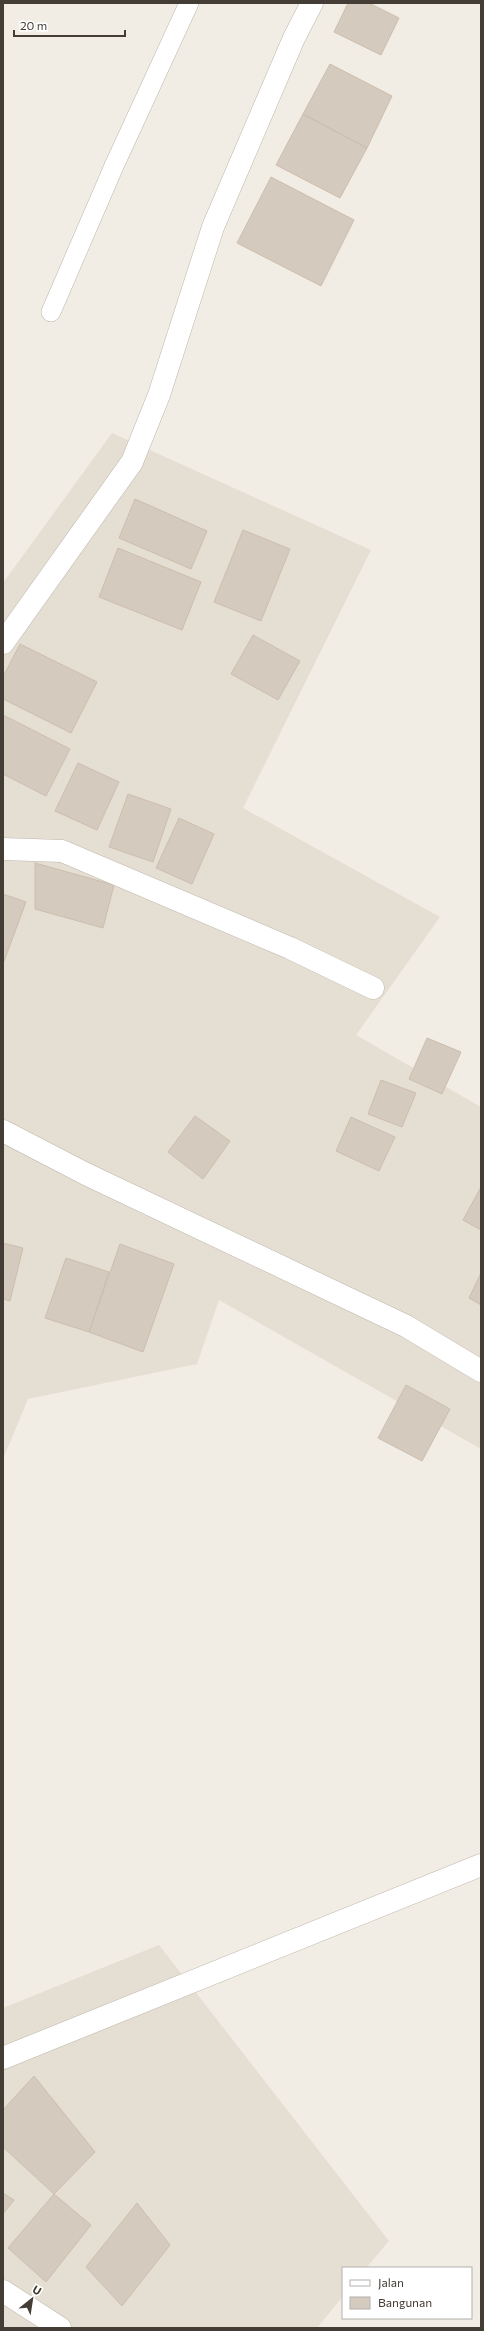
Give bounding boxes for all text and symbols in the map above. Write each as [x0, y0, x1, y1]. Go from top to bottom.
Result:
scale bar [14, 12, 125, 38]
text: 20 m [20, 18, 47, 32]
legend [342, 2267, 472, 2319]
text: Jalan [378, 2275, 404, 2290]
north arrow [12, 2279, 52, 2319]
text: U [31, 2282, 44, 2298]
text: Bangunan [378, 2295, 432, 2309]

